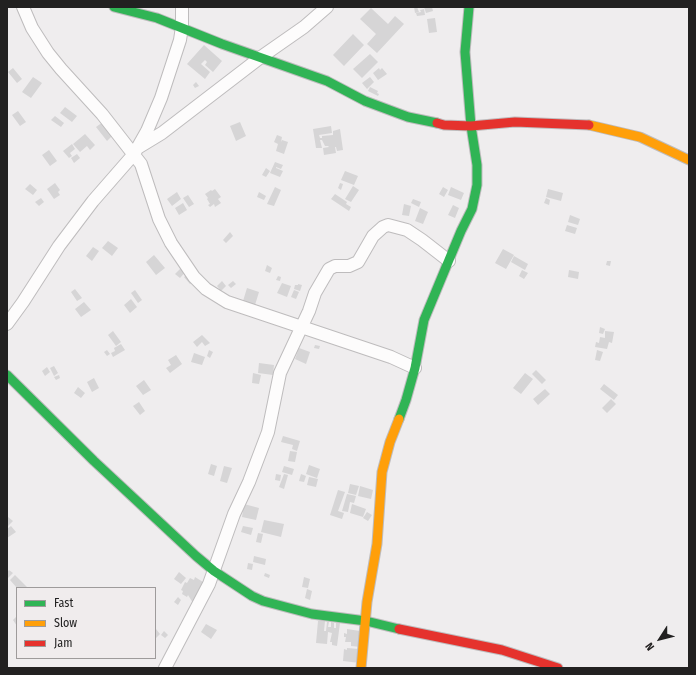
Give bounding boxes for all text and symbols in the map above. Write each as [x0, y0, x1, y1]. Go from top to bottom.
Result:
legend [16, 587, 156, 659]
text: Fast [54, 596, 73, 610]
text: Slow [54, 616, 77, 630]
north arrow [640, 619, 680, 659]
text: Jam [54, 636, 72, 650]
text: N [643, 640, 657, 653]

